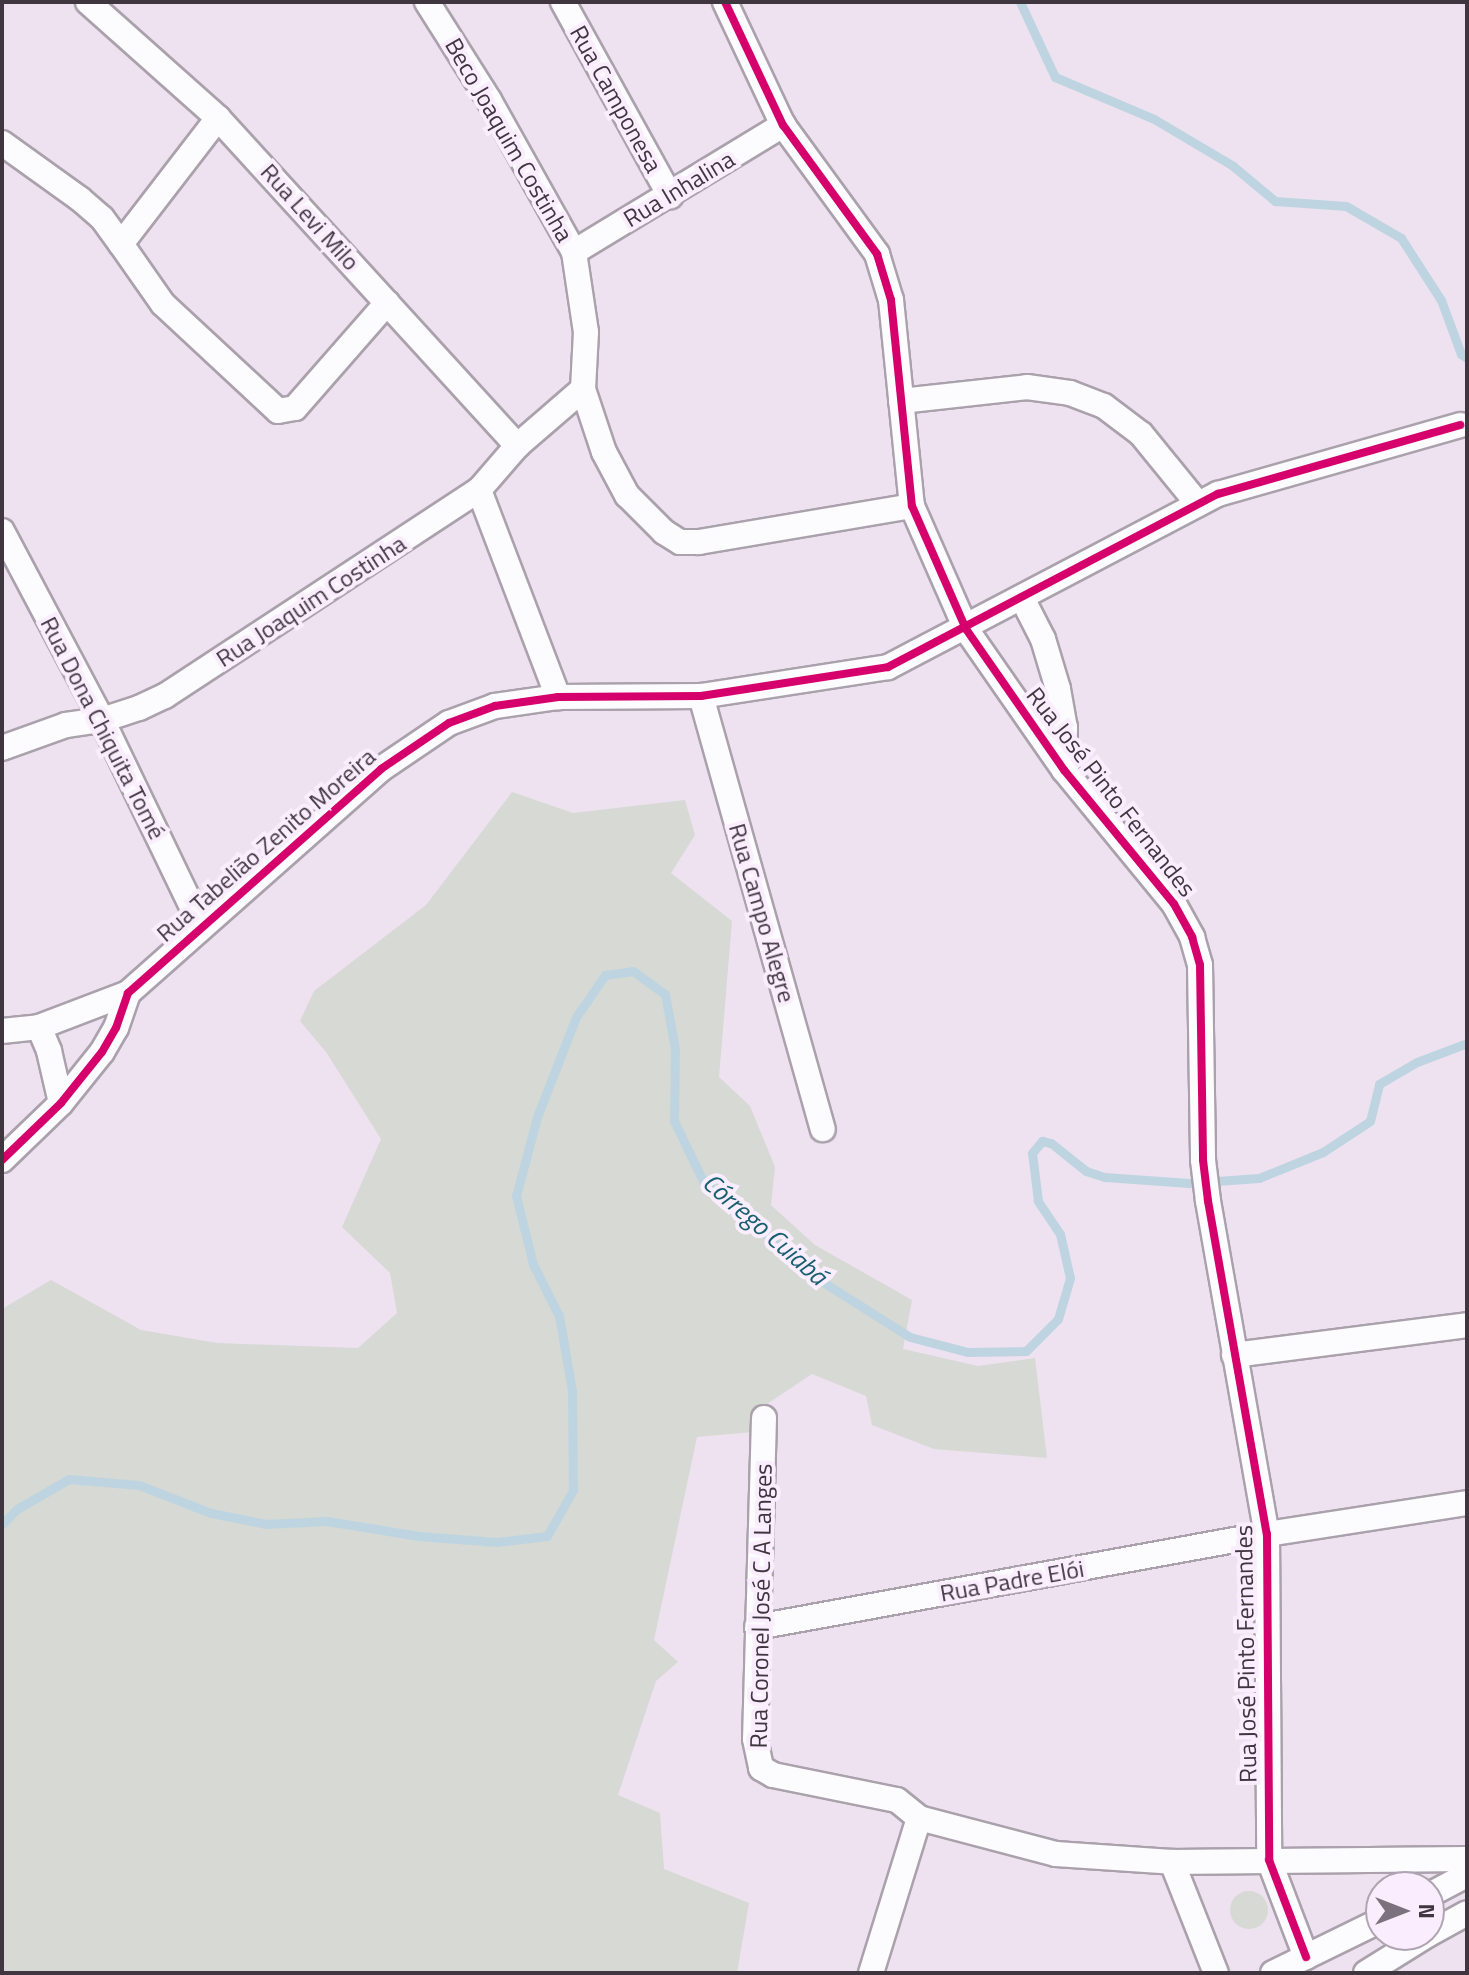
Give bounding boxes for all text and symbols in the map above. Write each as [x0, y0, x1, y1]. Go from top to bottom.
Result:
street label: Rua Camponesa [564, 21, 668, 177]
street label: Beco Joaquim Costinha [439, 33, 579, 247]
street label: Rua Inhalina [618, 145, 740, 233]
street label: Rua Levi Milo [255, 158, 365, 276]
street label: Rua Joaquim Costinha [211, 529, 411, 673]
street label: Rua Dona Chiquita Tomé [34, 612, 172, 844]
street label: Rua José Pinto Fernandes [1020, 682, 1202, 902]
street label: Rua Tabelião Zenito Moreira [151, 742, 381, 948]
street label: Rua Campo Alegre [723, 820, 801, 1006]
water label: Córrego Cuiabá [696, 1167, 834, 1291]
street label: Rua Coronel José C A Langes [744, 1463, 778, 1749]
street label: Rua José Pinto Fernandes [1229, 1525, 1263, 1783]
street label: Rua Padre Elói [938, 1554, 1086, 1608]
north arrow [1365, 1871, 1445, 1951]
text: N [1410, 1903, 1444, 1919]

